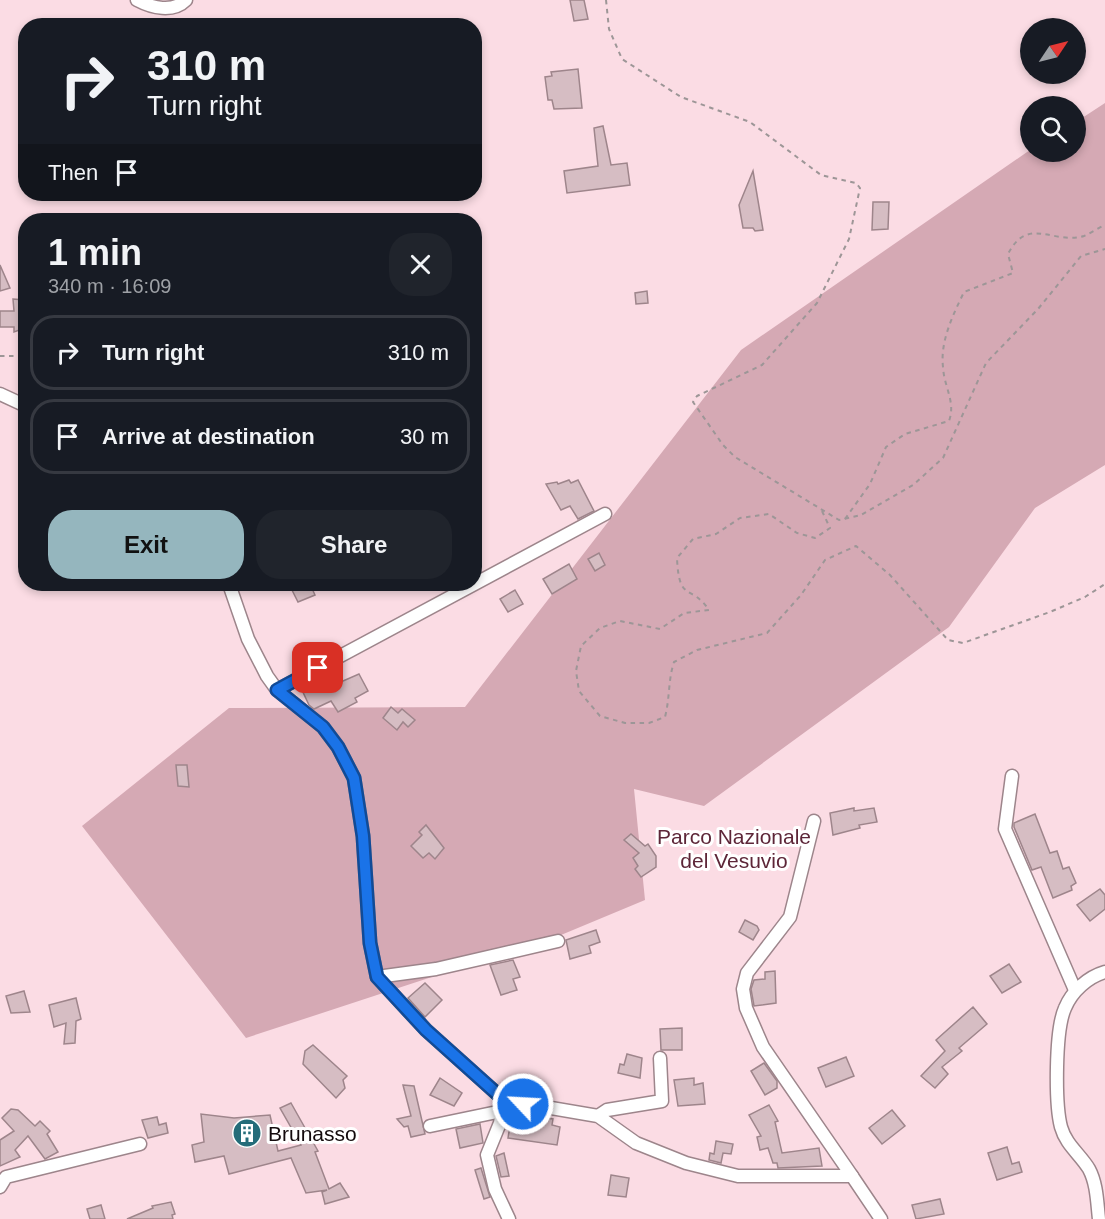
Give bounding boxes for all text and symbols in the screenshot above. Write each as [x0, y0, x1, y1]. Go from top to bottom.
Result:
north arrow [1020, 18, 1086, 84]
map controls [1020, 18, 1086, 162]
icon: right [48, 42, 126, 120]
text: 310 m [147, 42, 266, 89]
text: Turn right [147, 91, 262, 121]
button: search [1020, 96, 1086, 162]
icon: arrive [110, 156, 143, 189]
text: Then [48, 160, 98, 185]
text: 1 min [48, 232, 142, 273]
button: close [389, 233, 452, 296]
text: 340 m · 16:09 [48, 275, 171, 297]
icon: right [51, 336, 84, 369]
text: Turn right [102, 340, 204, 365]
text: 310 m [388, 340, 449, 365]
icon: arrive [51, 420, 84, 453]
text: Arrive at destination [102, 424, 315, 449]
text: 30 m [400, 424, 449, 449]
button: Exit [48, 510, 244, 579]
button: Share [256, 510, 452, 579]
pin [292, 642, 343, 693]
icon: arrive [301, 651, 334, 684]
park label: Parco Nazionale del Vesuvio [657, 825, 811, 872]
position arrow [491, 1072, 555, 1136]
building icon: Brunasso [231, 1117, 263, 1149]
place label: Brunasso [268, 1122, 357, 1145]

